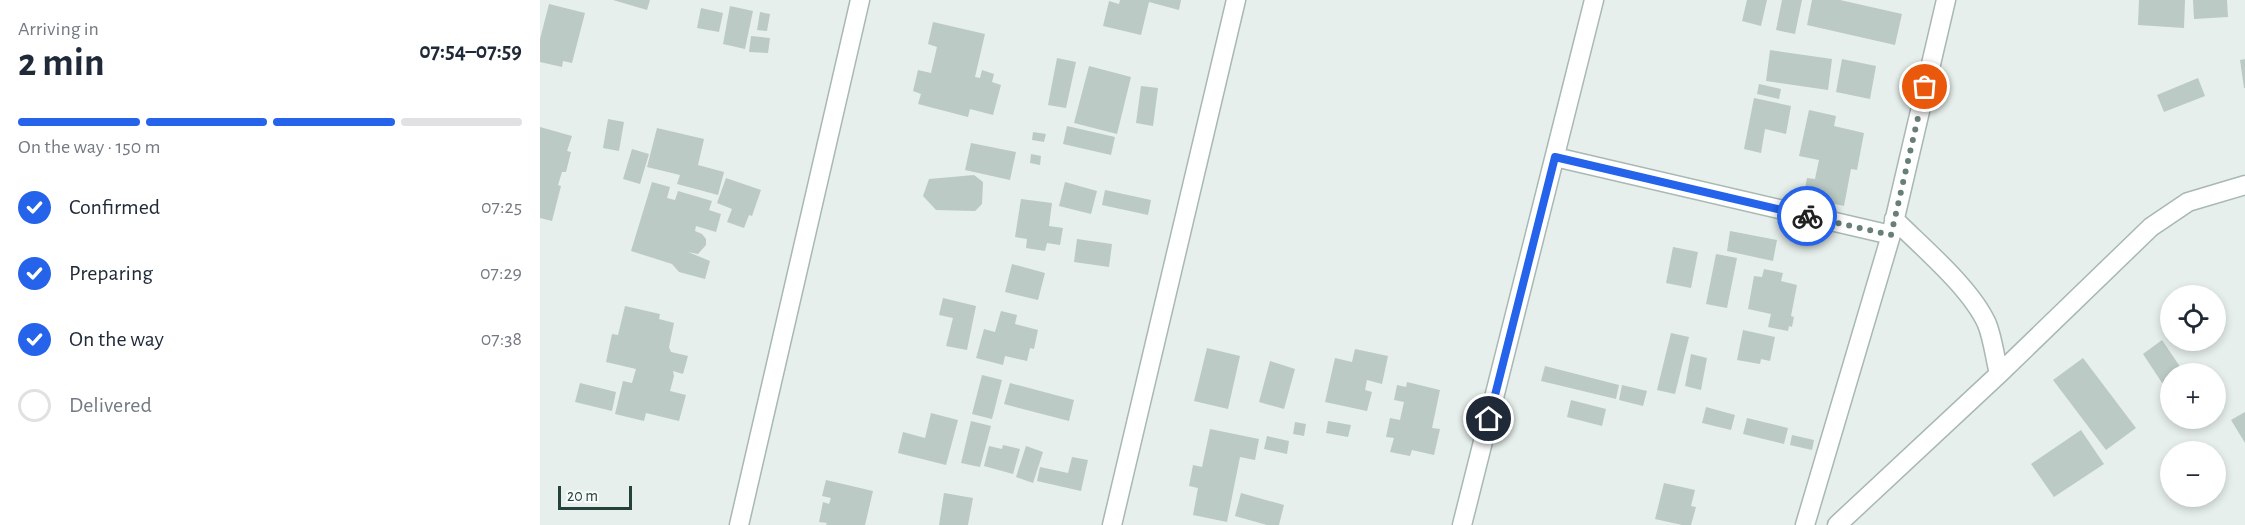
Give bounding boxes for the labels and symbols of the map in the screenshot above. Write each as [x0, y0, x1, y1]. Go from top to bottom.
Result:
pin [1899, 61, 1950, 112]
courier [1777, 186, 1837, 246]
pin [1463, 393, 1514, 444]
scale bar [558, 483, 632, 510]

